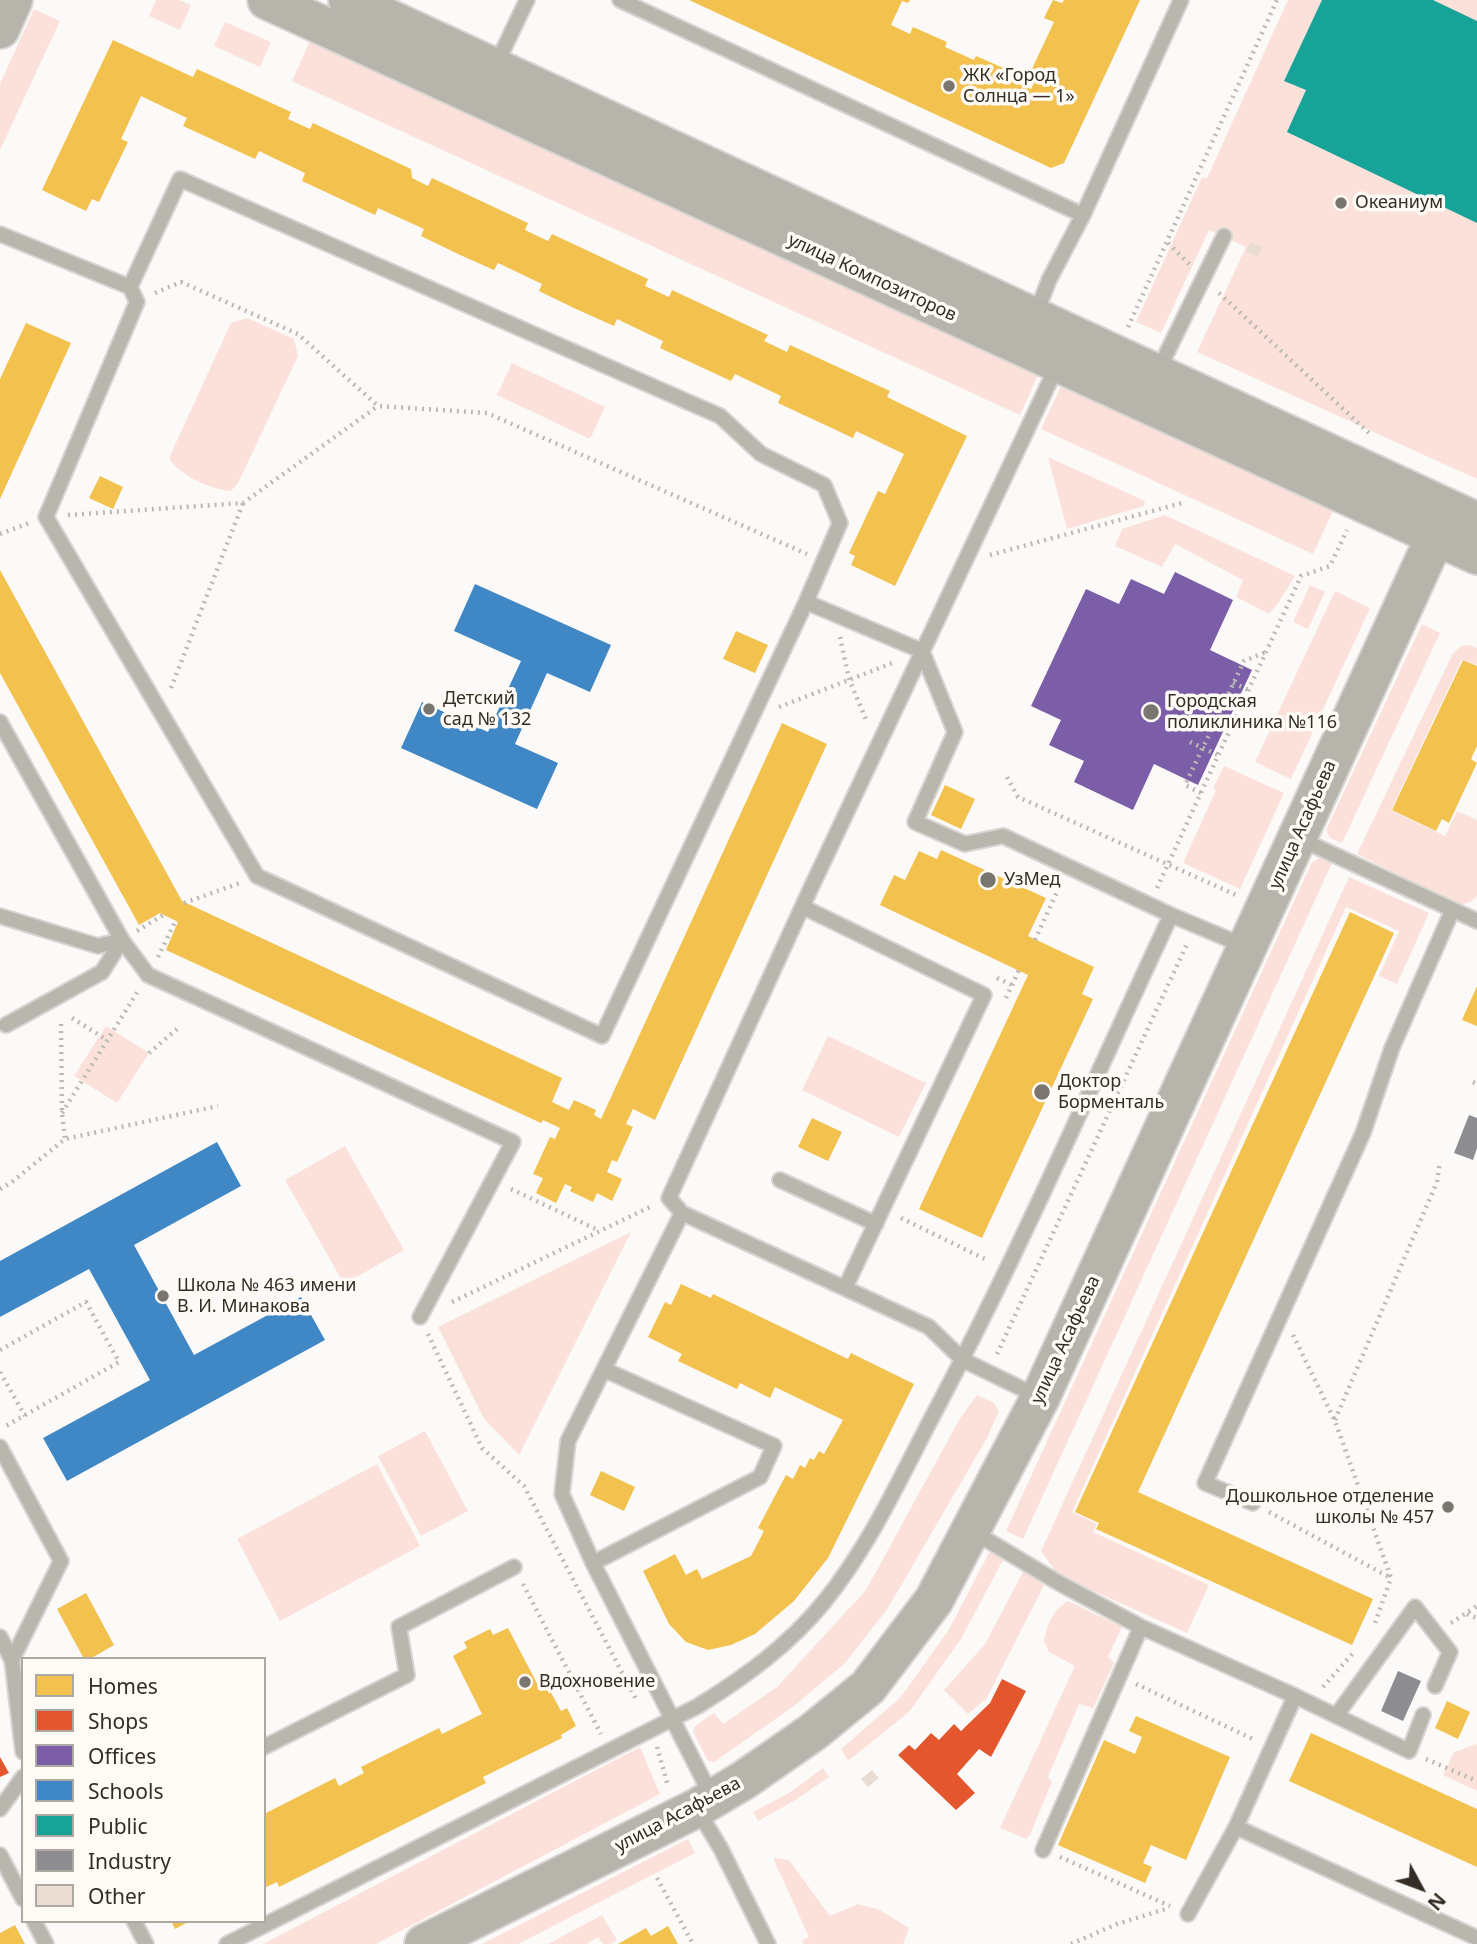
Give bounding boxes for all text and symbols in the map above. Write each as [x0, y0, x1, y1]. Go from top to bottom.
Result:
place label: ЖК «Город Солнца — 1» [963, 65, 1075, 108]
marker: ЖК «Город Солнца — 1» [941, 78, 957, 94]
place label: Океаниум [1355, 192, 1443, 214]
marker: Океаниум [1333, 195, 1349, 211]
street label: улица Композиторов [784, 229, 960, 327]
place label: Детский сад № 132 [443, 688, 531, 730]
place label: Городская поликлиника №116 [1167, 691, 1337, 734]
marker: Детский сад № 132 [421, 701, 437, 717]
marker: Городская поликлиника №116 [1141, 702, 1161, 722]
street label: улица Асафьева [1265, 757, 1341, 893]
place label: УзМед [1004, 869, 1061, 891]
marker: УзМед [978, 870, 998, 890]
place label: Доктор Борменталь [1058, 1071, 1164, 1114]
marker: Доктор Борменталь [1032, 1082, 1052, 1102]
street label: улица Асафьева [1027, 1272, 1105, 1408]
place label: Школа № 463 имени В. И. Минакова [177, 1275, 357, 1318]
marker: Школа № 463 имени В. И. Минакова [155, 1288, 171, 1304]
place label: Дошкольное отделение школы № 457 [1226, 1486, 1434, 1528]
marker: Дошкольное отделение школы № 457 [1440, 1499, 1456, 1515]
legend [21, 1657, 266, 1923]
place label: Вдохновение [539, 1671, 655, 1693]
text: Homes [88, 1672, 158, 1700]
marker: Вдохновение [517, 1674, 533, 1690]
text: Shops [88, 1707, 148, 1735]
text: Offices [88, 1742, 156, 1770]
street label: улица Асафьева [612, 1773, 744, 1857]
text: Schools [88, 1777, 163, 1805]
text: Public [88, 1812, 148, 1840]
text: Industry [88, 1847, 171, 1875]
north arrow [1386, 1853, 1456, 1923]
text: Other [88, 1882, 145, 1910]
text: N [1422, 1887, 1452, 1916]

